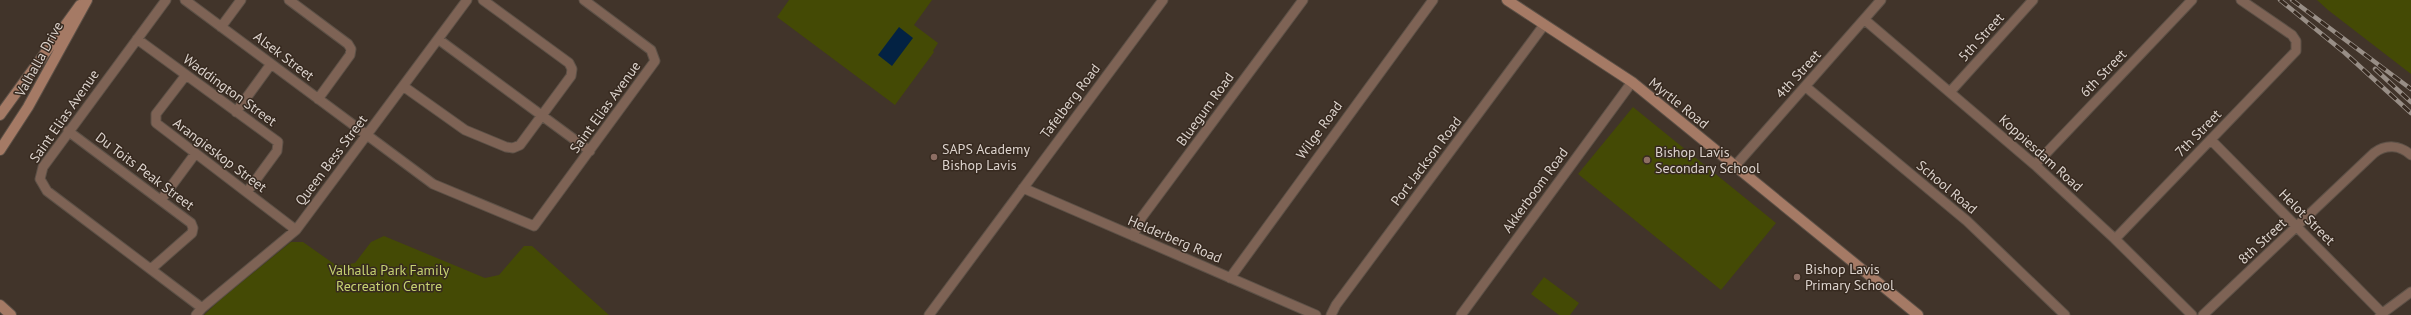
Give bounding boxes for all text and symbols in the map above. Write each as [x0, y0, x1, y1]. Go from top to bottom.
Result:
street label: 5th Street [1954, 9, 2008, 65]
street label: Valhalla Drive [10, 18, 67, 101]
street label: Alsek Street [250, 27, 318, 85]
street label: 6th Street [2076, 45, 2130, 101]
street label: 4th Street [1771, 46, 1825, 102]
street label: Waddington Street [180, 50, 280, 130]
street label: Saint Elias Avenue [566, 57, 644, 157]
street label: Tafelberg Road [1036, 60, 1104, 142]
street label: Saint Elias Avenue [25, 66, 103, 166]
street label: Bluegum Road [1172, 69, 1238, 149]
street label: Myrtle Road [1645, 73, 1713, 133]
street label: Wilge Road [1292, 97, 1346, 163]
street label: 7th Street [2171, 105, 2225, 161]
street label: Queen Bess Street [291, 111, 371, 209]
street label: Koppiesdam Road [1995, 111, 2087, 195]
street label: Port Jackson Road [1387, 113, 1465, 209]
street label: Arangieskop Street [169, 114, 271, 196]
street label: Du Toits Peak Street [92, 128, 198, 214]
place label: SAPS Academy Bishop Lavis [942, 140, 1030, 174]
place label: Bishop Lavis Secondary School [1655, 143, 1760, 177]
street label: Akkerboom Road [1498, 144, 1572, 236]
marker: SAPS Academy Bishop Lavis [929, 152, 939, 162]
marker: Bishop Lavis Secondary School [1642, 155, 1652, 165]
street label: School Road [1913, 156, 1981, 218]
street label: Helot Street [2275, 185, 2339, 249]
street label: Helderberg Road [1125, 211, 1225, 267]
street label: 8th Street [2234, 214, 2290, 268]
place label: Bishop Lavis Primary School [1805, 260, 1894, 294]
park label: Valhalla Park Family Recreation Centre [328, 261, 450, 295]
marker: Bishop Lavis Primary School [1792, 272, 1802, 282]

